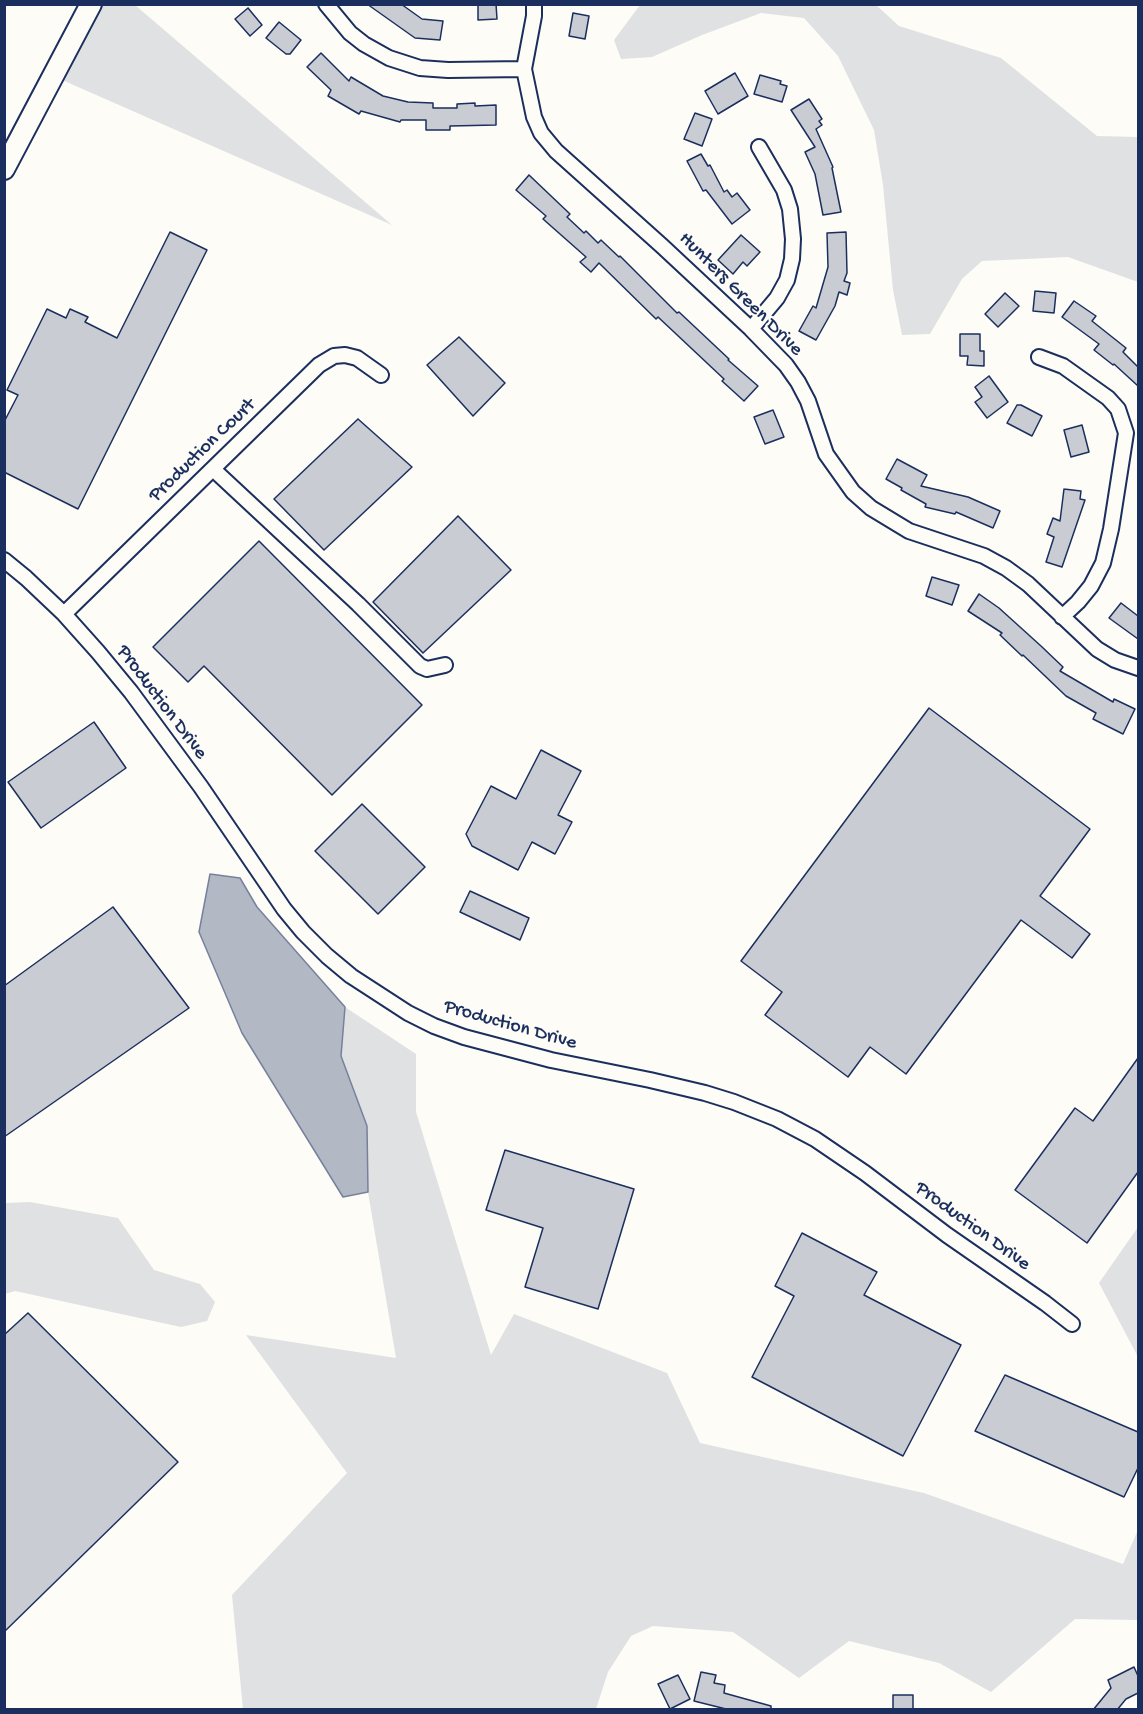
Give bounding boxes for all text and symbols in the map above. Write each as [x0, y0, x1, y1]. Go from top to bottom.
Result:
street label: Hunters Green Drive [673, 228, 807, 362]
street label: Production Court [145, 394, 261, 508]
street label: Production Drive [110, 641, 212, 765]
street label: Production Drive [441, 996, 579, 1056]
street label: Production Drive [909, 1177, 1035, 1277]

